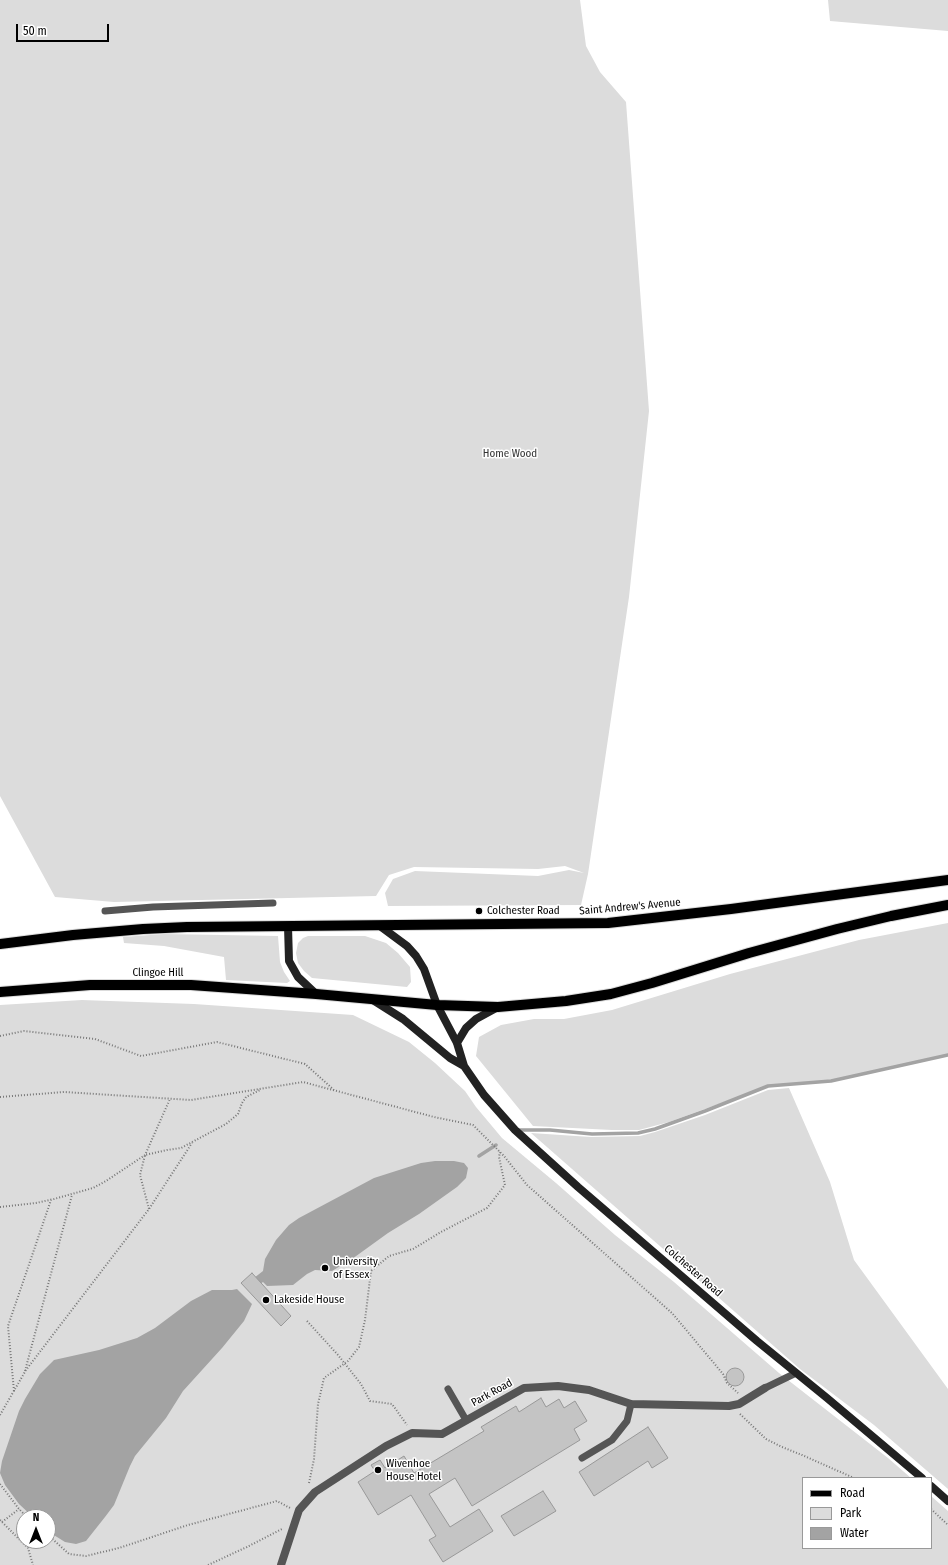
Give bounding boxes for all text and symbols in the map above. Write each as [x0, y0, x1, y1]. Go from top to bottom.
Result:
scale bar [18, 16, 111, 42]
text: 50 m [23, 24, 47, 38]
park label: Home Wood [483, 447, 537, 461]
street label: Saint Andrew's Avenue [579, 896, 681, 918]
place label: Colchester Road [487, 904, 560, 918]
marker: Colchester Road [474, 906, 484, 916]
street label: Clingoe Hill [133, 966, 183, 980]
street label: Colchester Road [661, 1242, 725, 1300]
place label: University of Essex [333, 1255, 378, 1281]
marker: University of Essex [320, 1263, 330, 1273]
place label: Lakeside House [274, 1293, 344, 1307]
marker: Lakeside House [261, 1295, 271, 1305]
street label: Park Road [469, 1376, 515, 1410]
place label: Wivenhoe House Hotel [386, 1457, 441, 1483]
marker: Wivenhoe House Hotel [373, 1465, 383, 1475]
legend [802, 1477, 932, 1549]
text: Road [840, 1486, 865, 1500]
text: Park [840, 1506, 861, 1520]
north arrow [16, 1509, 56, 1549]
text: N [33, 1511, 39, 1524]
text: Water [840, 1526, 868, 1540]

